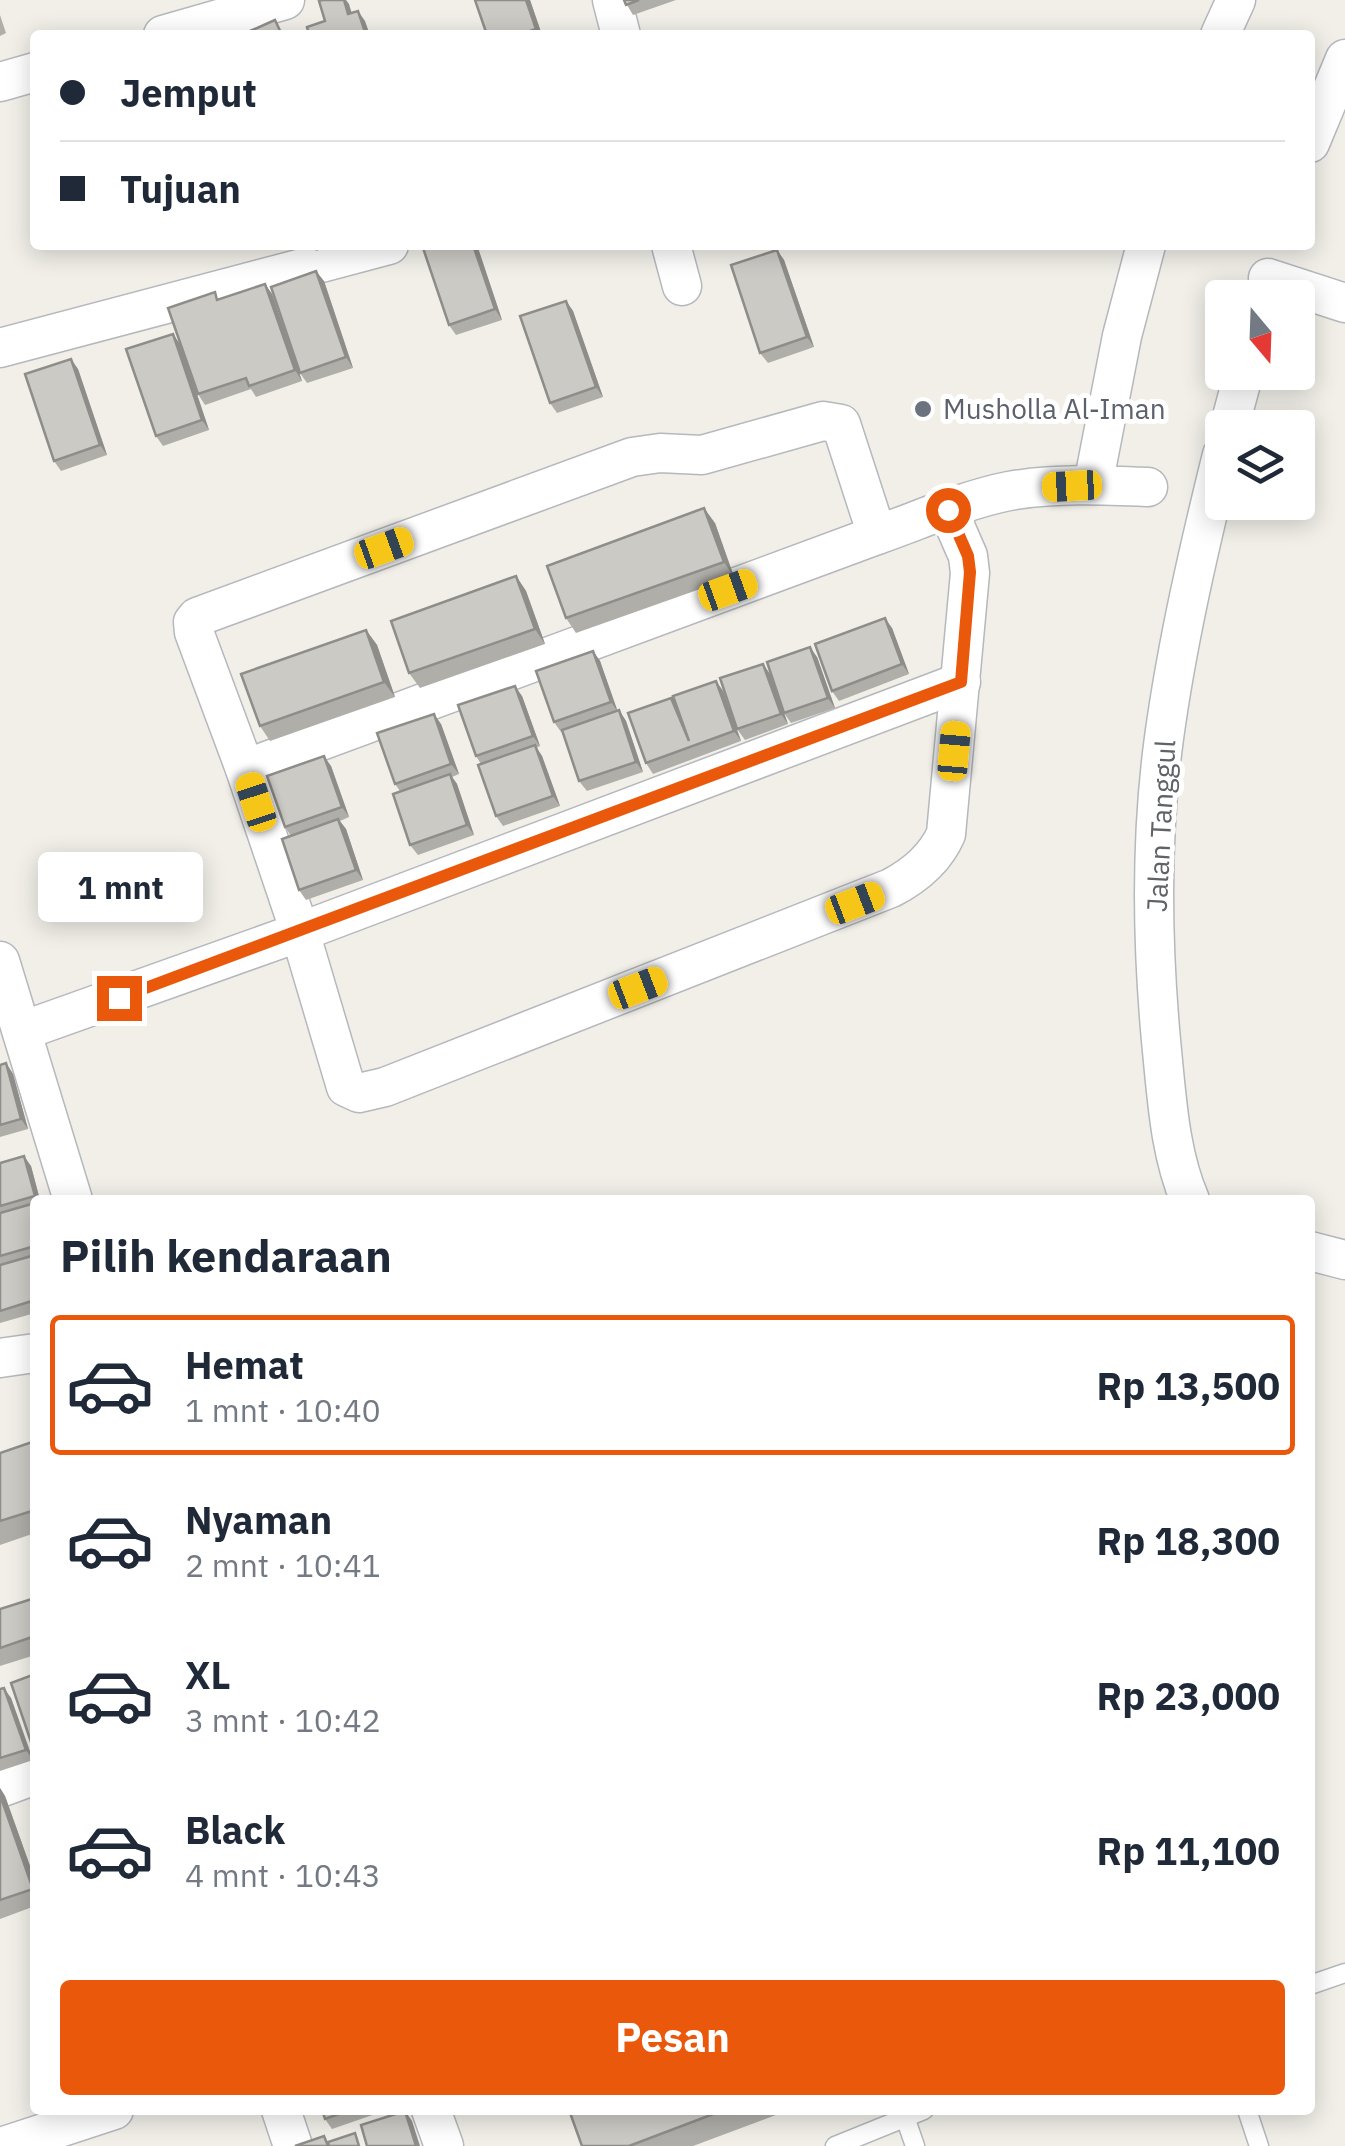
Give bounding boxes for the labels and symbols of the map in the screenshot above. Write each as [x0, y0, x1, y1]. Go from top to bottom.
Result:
north arrow [1205, 280, 1315, 390]
place label: Musholla Al-Iman [943, 390, 1166, 427]
marker: Musholla Al-Iman [912, 398, 934, 420]
car [1041, 469, 1103, 503]
route start [926, 488, 971, 533]
car [351, 524, 417, 572]
car [695, 566, 761, 614]
car [936, 720, 972, 782]
street label: Jalan Tanggul [1138, 739, 1183, 913]
car [232, 769, 280, 835]
callout: 1 mnt [36, 853, 202, 923]
car [822, 878, 888, 928]
car [605, 963, 671, 1013]
route end [97, 976, 142, 1021]

